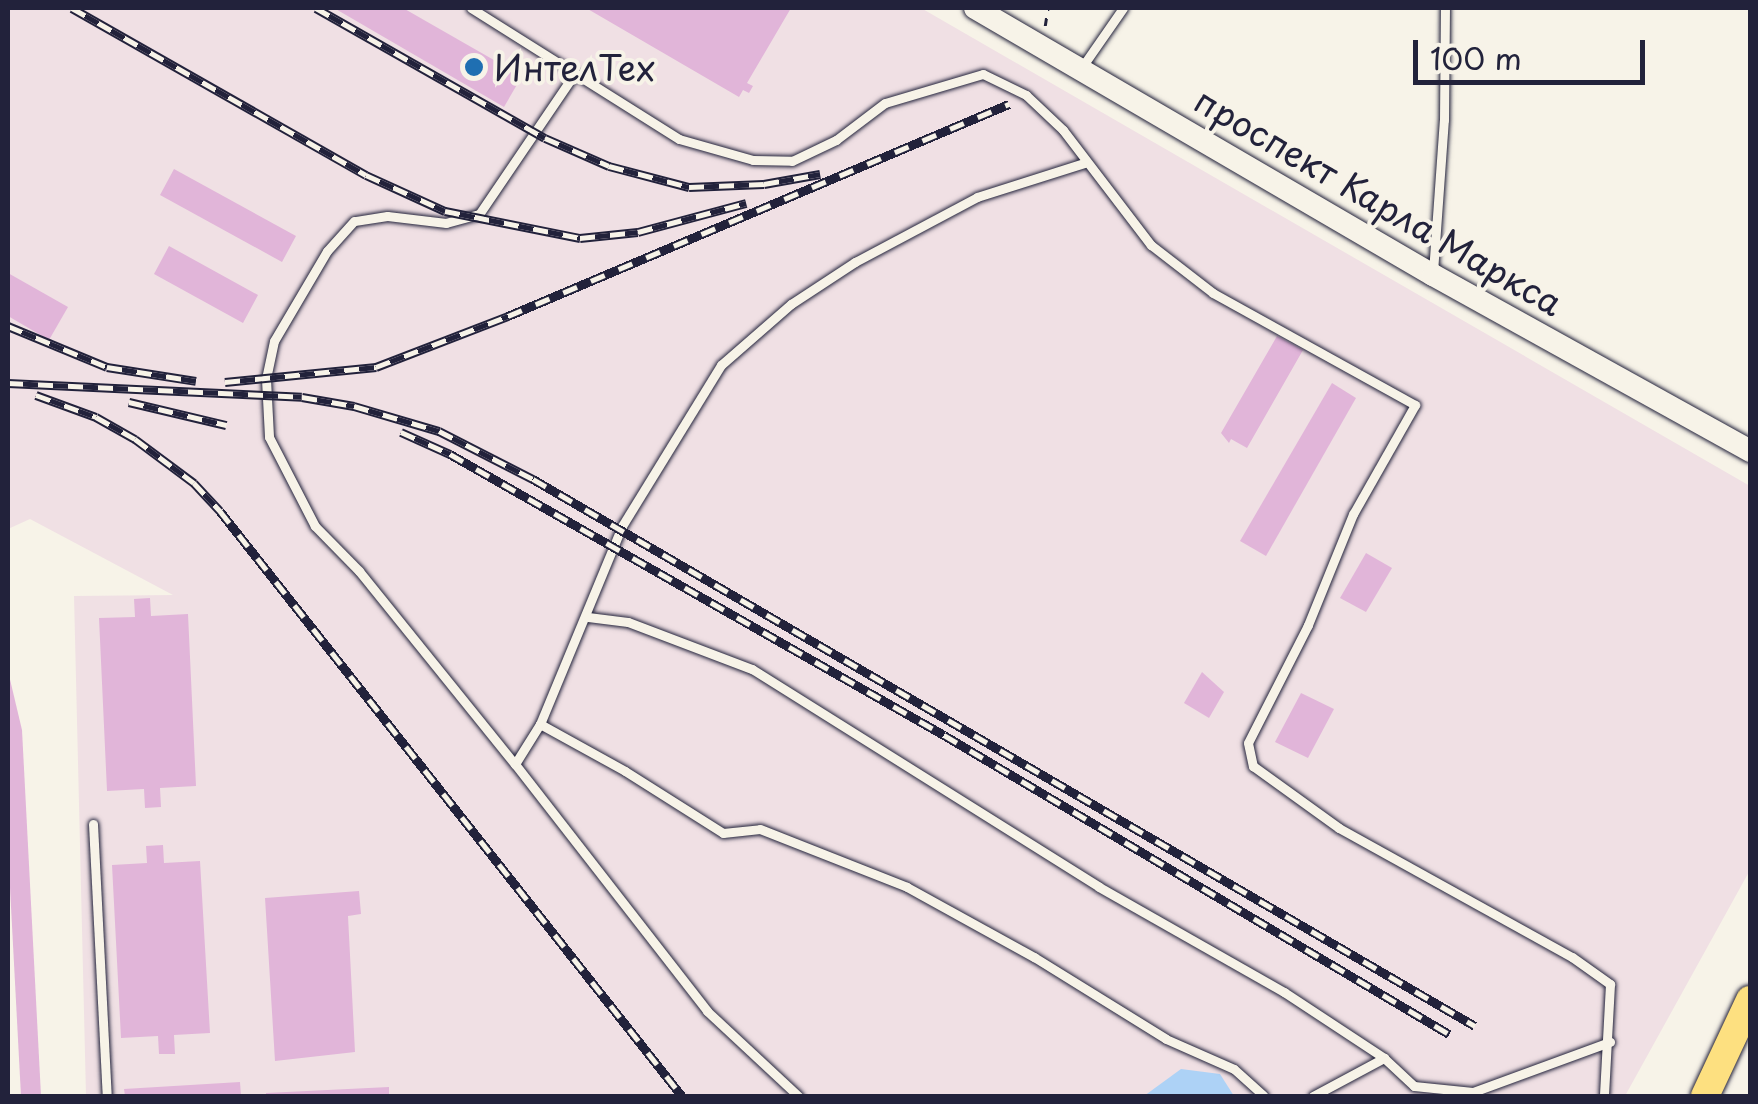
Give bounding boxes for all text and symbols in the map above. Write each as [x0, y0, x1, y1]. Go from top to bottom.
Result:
scale bar [1418, 20, 1650, 82]
text: 100 m [1430, 35, 1522, 80]
place label: ИнтелТех [494, 46, 655, 88]
marker: ИнтелТех [463, 56, 485, 78]
street label: проспект Карла Маркса [1186, 78, 1572, 324]

